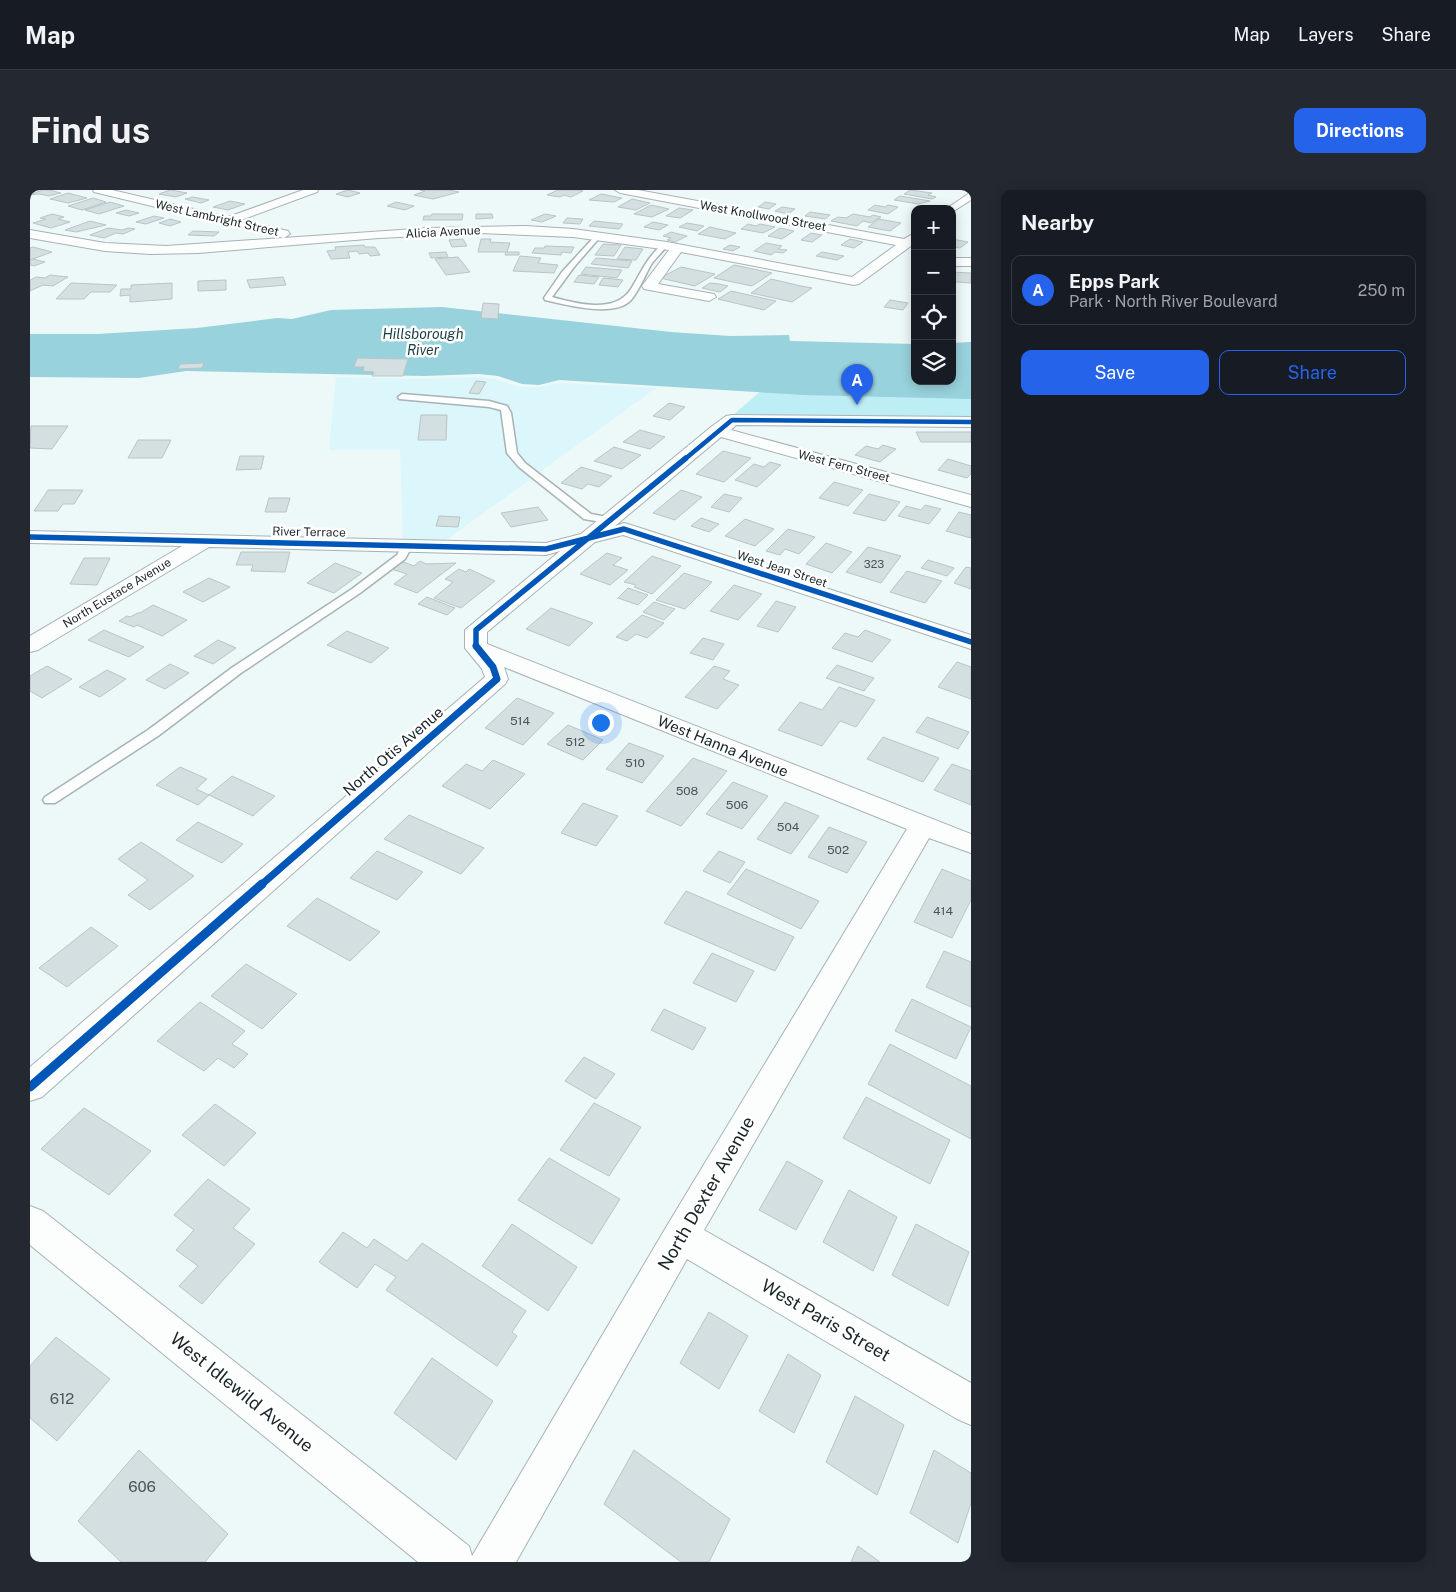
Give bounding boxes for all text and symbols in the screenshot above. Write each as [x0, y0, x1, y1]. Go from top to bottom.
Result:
text: Map [25, 21, 75, 49]
text: Map [1234, 24, 1270, 45]
text: Layers [1298, 24, 1354, 45]
text: Share [1382, 24, 1431, 45]
button: Directions [1294, 108, 1426, 153]
text: Find us [30, 110, 150, 151]
street label: West Lambright Street [154, 197, 281, 239]
street label: West Knollwood Street [699, 198, 827, 234]
map controls [911, 205, 956, 385]
button: + [911, 205, 956, 250]
text: Nearby [1021, 210, 1094, 235]
street label: Alicia Avenue [405, 223, 481, 241]
button: − [911, 250, 956, 295]
text: Epps Park [1069, 270, 1160, 292]
text: A [1032, 281, 1044, 300]
text: 250 m [1358, 281, 1405, 300]
text: Park · North River Boulevard [1069, 292, 1278, 311]
button: locate [911, 295, 956, 340]
water label: Hillsborough River [382, 326, 464, 358]
button: layers [911, 340, 956, 385]
button: Save [1021, 350, 1209, 395]
button: Share [1219, 350, 1406, 395]
pin: A [841, 364, 873, 405]
street label: West Fern Street [797, 447, 892, 485]
street label: River Terrace [272, 524, 346, 540]
street label: West Jean Street [735, 548, 829, 590]
street label: North Eustace Avenue [60, 555, 174, 631]
house number: 323 [864, 558, 884, 570]
street label: North Otis Avenue [340, 703, 446, 799]
your location [588, 710, 614, 736]
street label: West Hanna Avenue [655, 712, 791, 780]
house number: 514 [510, 714, 531, 728]
house number: 512 [565, 735, 585, 749]
house number: 510 [625, 756, 645, 770]
house number: 508 [676, 784, 699, 798]
house number: 506 [726, 798, 748, 812]
house number: 504 [777, 820, 800, 834]
house number: 502 [827, 843, 849, 857]
house number: 414 [933, 904, 953, 918]
street label: North Dexter Avenue [653, 1112, 759, 1274]
street label: West Paris Street [758, 1275, 894, 1365]
street label: West Idlewild Avenue [166, 1328, 318, 1456]
house number: 612 [50, 1390, 74, 1407]
house number: 606 [128, 1478, 156, 1495]

